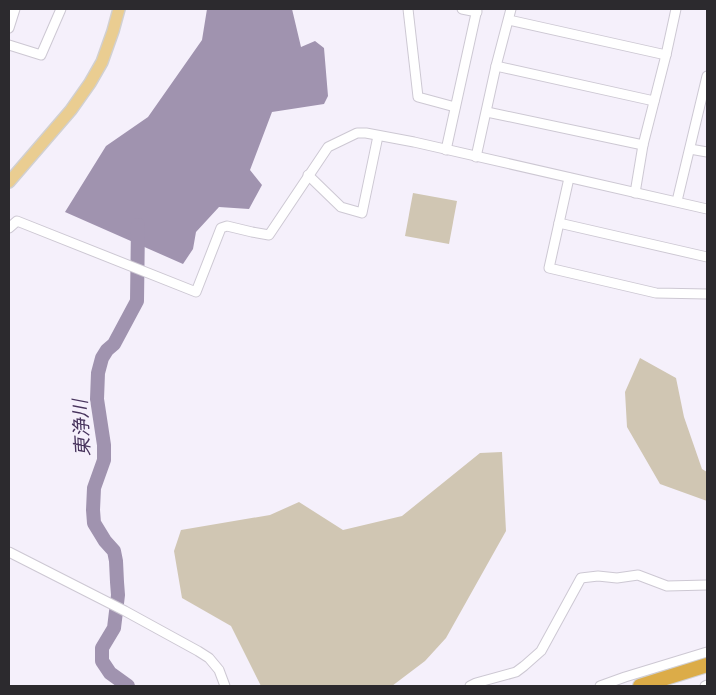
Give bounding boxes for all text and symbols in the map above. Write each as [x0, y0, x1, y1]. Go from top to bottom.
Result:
water label: 東浄川 [66, 397, 95, 457]

